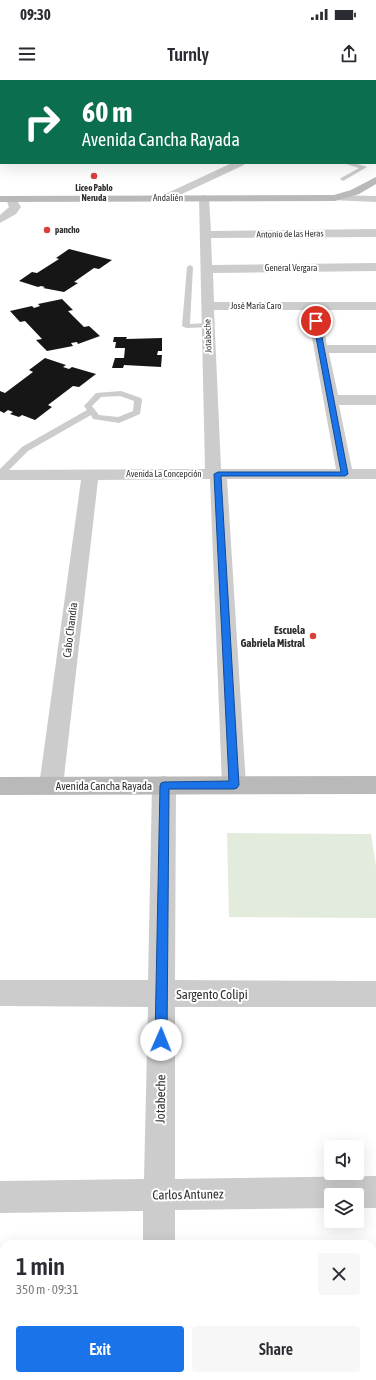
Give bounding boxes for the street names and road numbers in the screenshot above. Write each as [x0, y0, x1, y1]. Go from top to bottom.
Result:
street label: Andalién [153, 193, 183, 203]
street label: Antonio de las Heras [256, 228, 324, 240]
street label: General Vergara [265, 263, 317, 273]
street label: José María Caro [230, 301, 282, 311]
street label: Jotabeche [202, 319, 214, 353]
street label: Avenida La Concepción [126, 469, 202, 479]
street label: Cabo Chandia [61, 602, 79, 658]
street label: Avenida Cancha Rayada [56, 780, 152, 792]
street label: Sargento Colipi [176, 987, 248, 1002]
street label: Jotabeche [153, 1074, 168, 1124]
street label: Carlos Antunez [152, 1186, 224, 1203]

